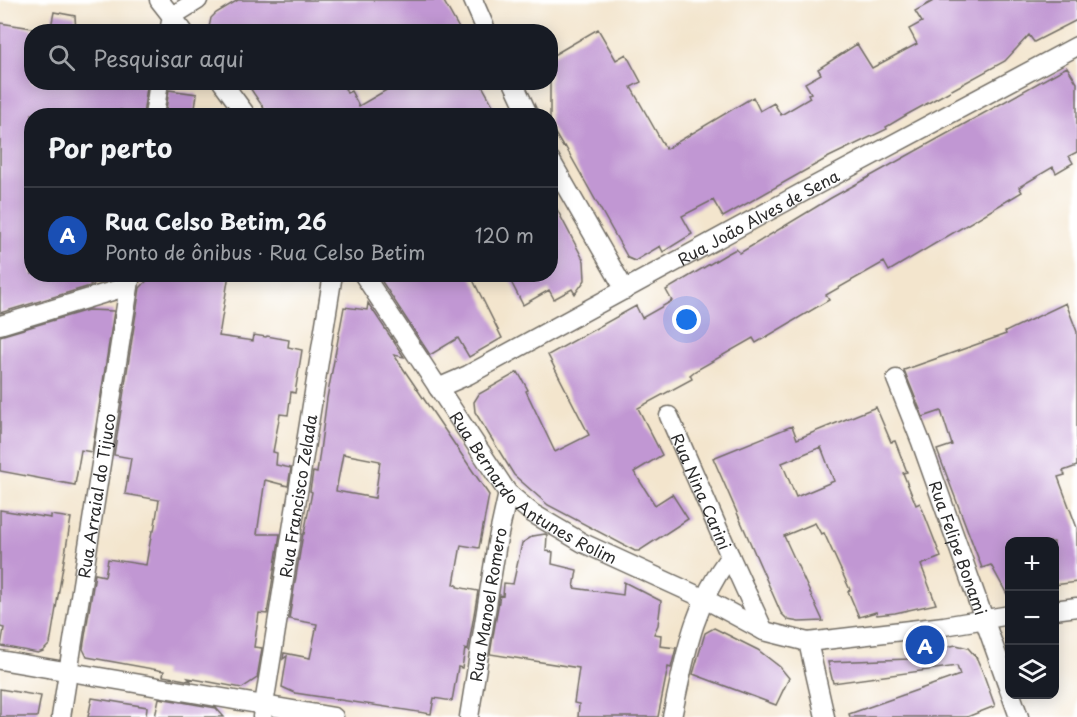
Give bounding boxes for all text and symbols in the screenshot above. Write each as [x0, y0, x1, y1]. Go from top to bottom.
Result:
search box [24, 24, 558, 90]
icon: search [45, 41, 78, 74]
text: Pesquisar aqui [93, 41, 244, 74]
text: Por perto [48, 128, 172, 167]
street label: Rua João Alves de Sena [673, 163, 843, 271]
text: Rua Celso Betim, 26 [105, 204, 327, 237]
text: A [60, 220, 75, 250]
text: 120 m [475, 220, 534, 250]
text: Ponto de ônibus · Rua Celso Betim [105, 237, 425, 267]
your location [672, 305, 701, 334]
street label: Rua Bernardo Antunes Rolim [445, 406, 621, 569]
street label: Rua Arraial do Tijuco [71, 411, 121, 580]
street label: Rua Francisco Zelada [273, 412, 322, 579]
street label: Rua Nina Carini [666, 429, 738, 553]
street label: Rua Felipe Bonami [924, 477, 994, 618]
street label: Rua Manoel Romero [463, 525, 512, 683]
map controls [1005, 537, 1059, 699]
button: + [1005, 537, 1059, 591]
button: − [1005, 591, 1059, 645]
pin: A [906, 622, 944, 668]
button: layers [1005, 645, 1059, 699]

